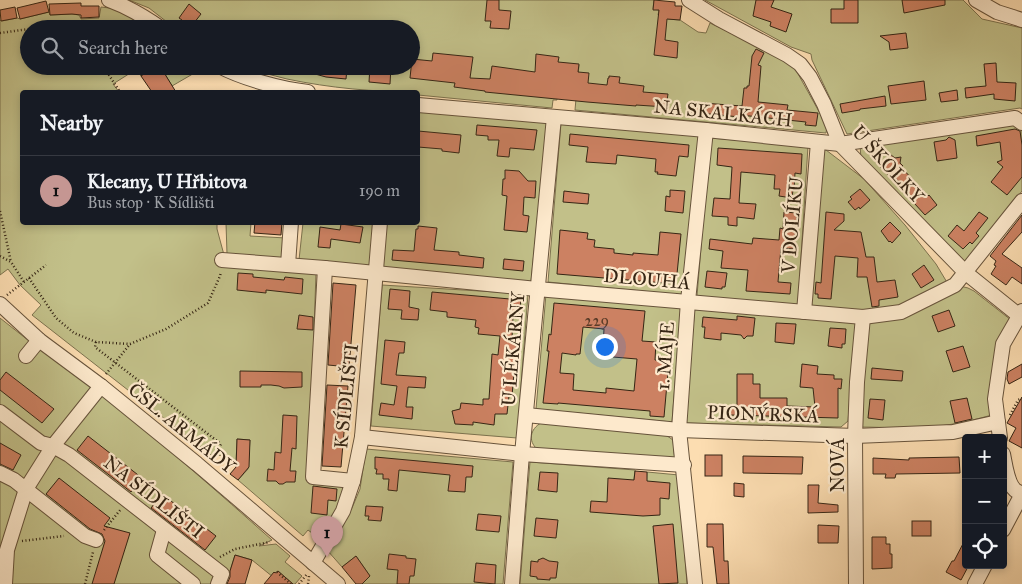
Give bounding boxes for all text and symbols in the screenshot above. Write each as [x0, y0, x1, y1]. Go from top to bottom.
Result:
search box [20, 20, 420, 75]
icon: search [38, 34, 66, 62]
text: Search here [78, 36, 168, 59]
street label: NA SKALKÁCH [652, 93, 794, 132]
text: Nearby [40, 110, 103, 136]
street label: U ŠKOLKY [847, 120, 929, 208]
text: Klecany, U Hřbitova [87, 170, 247, 193]
street label: V DOLÍKU [775, 176, 808, 275]
text: 1 [53, 181, 59, 200]
text: 190 m [359, 181, 400, 200]
text: Bus stop · K Sídlišti [87, 193, 214, 212]
street label: DLOUHÁ [602, 263, 692, 294]
street label: U LÉKÁRNY [496, 290, 530, 407]
house number: 229 [585, 311, 609, 330]
street label: 1. MÁJE [650, 320, 680, 391]
your location [592, 334, 618, 360]
street label: K SÍDLIŠTI [328, 342, 363, 450]
street label: ČSL. ARMÁDY [124, 377, 242, 479]
street label: PIONÝRSKÁ [707, 399, 820, 427]
map controls [962, 434, 1007, 569]
button: + [962, 434, 1007, 479]
street label: NOVÁ [825, 437, 849, 492]
street label: NA SÍDLIŠTI [99, 450, 209, 543]
button: − [962, 479, 1007, 524]
pin: 1 [311, 516, 343, 557]
button: locate [962, 524, 1007, 569]

